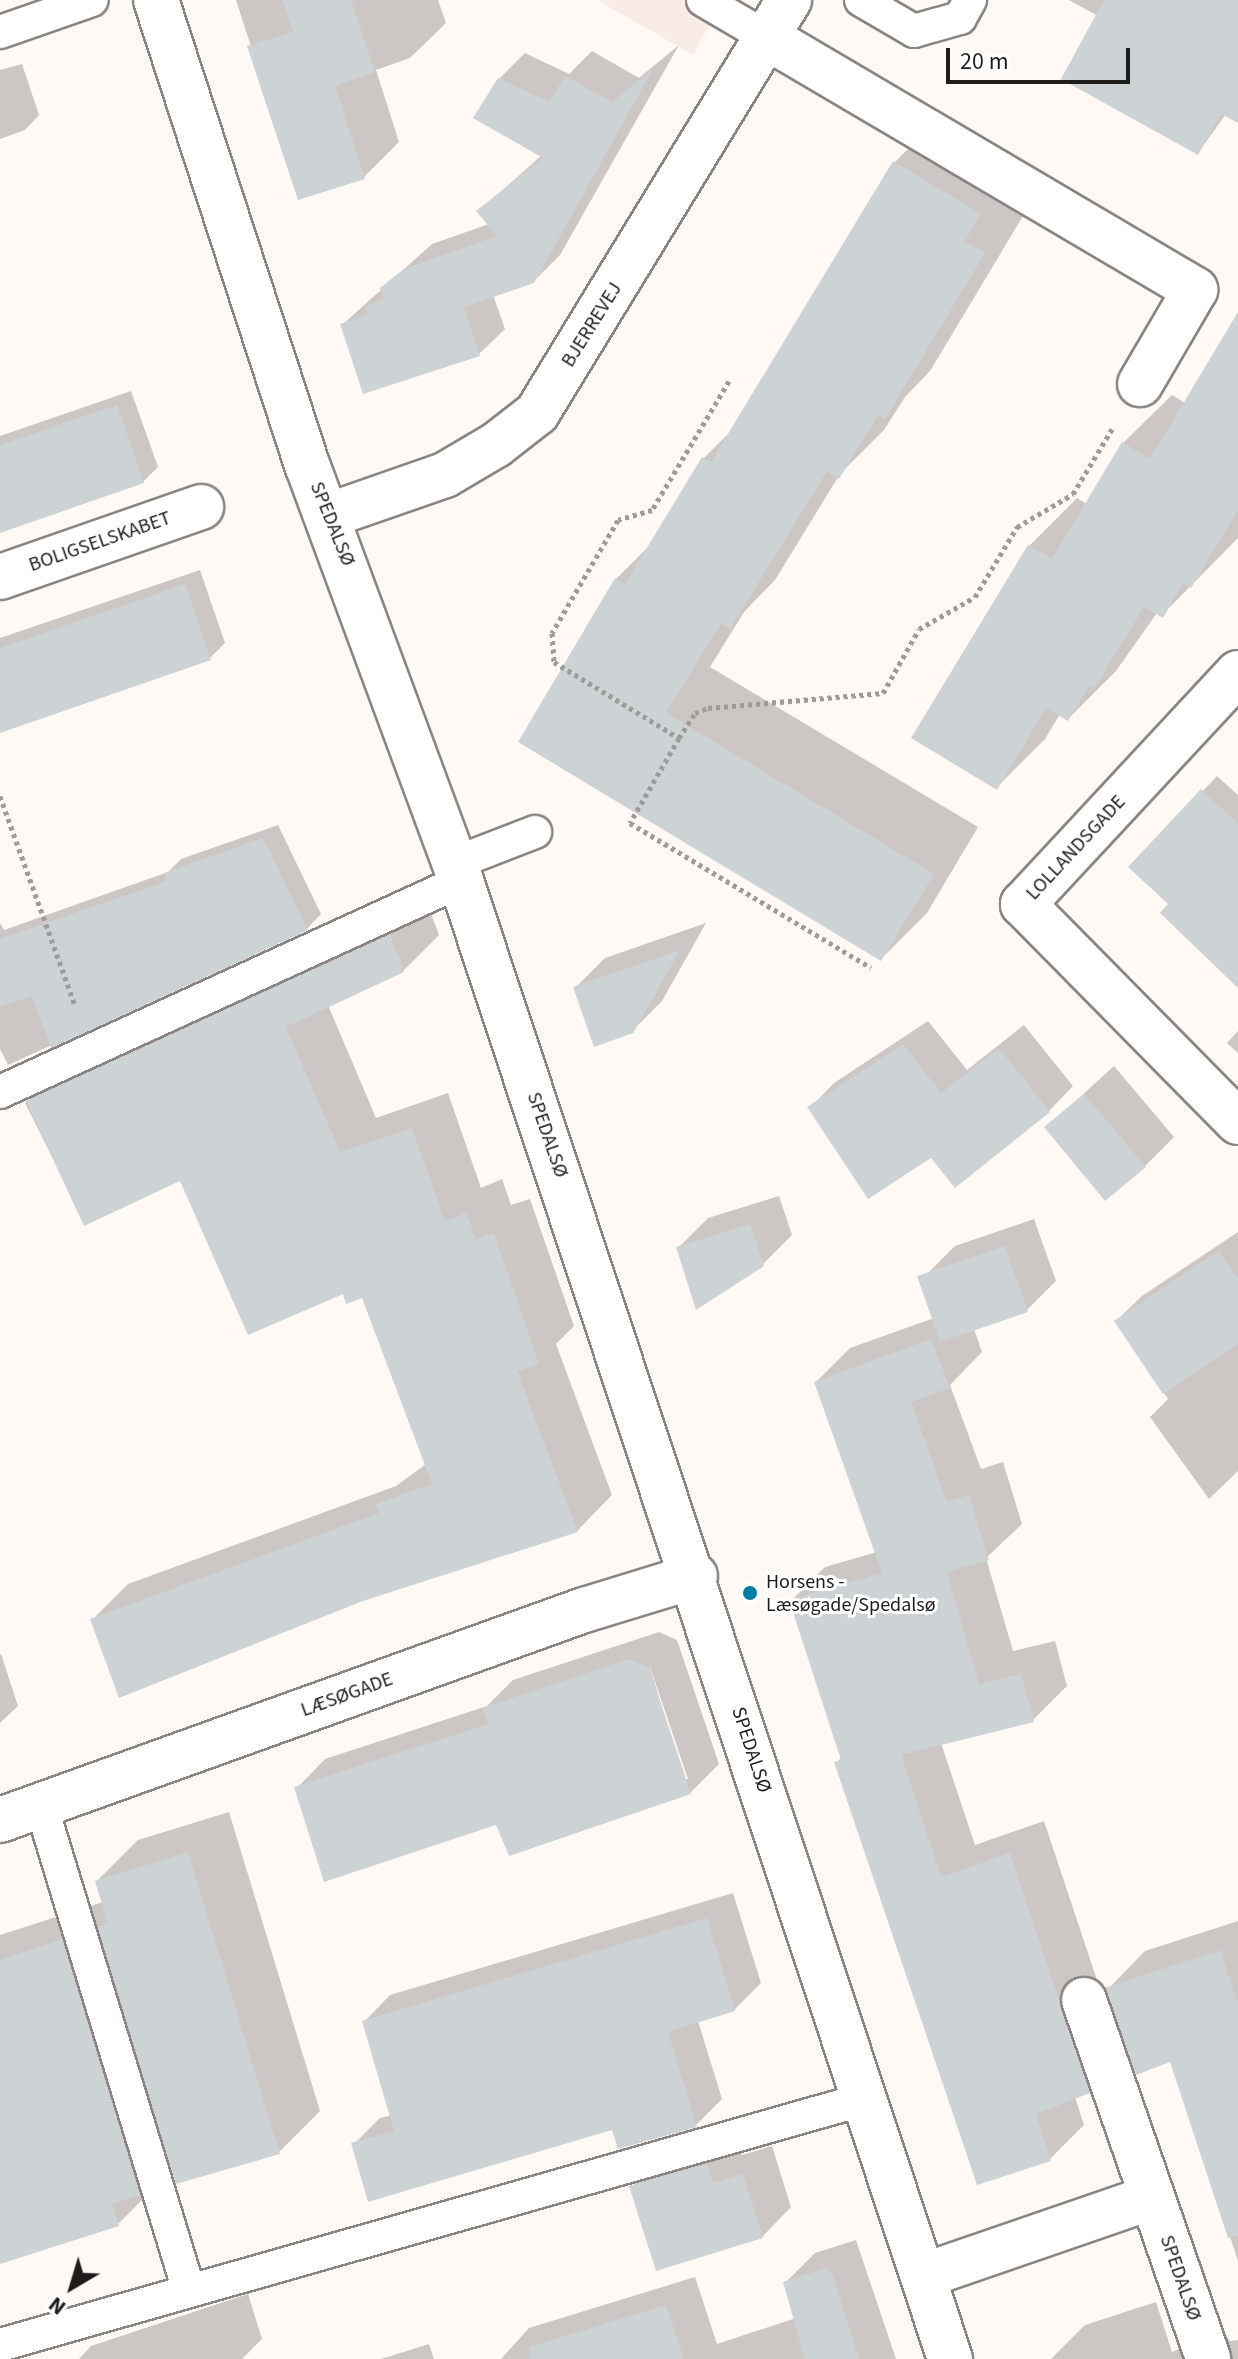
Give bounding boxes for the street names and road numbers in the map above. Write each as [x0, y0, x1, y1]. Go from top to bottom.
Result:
street label: BJERREVEJ [557, 278, 627, 372]
street label: SPEDALSØ [304, 478, 360, 570]
street label: BOLIGSELSKABET [26, 506, 174, 578]
street label: LOLLANDSGADE [1021, 791, 1131, 905]
street label: SPEDALSØ [521, 1089, 573, 1181]
street label: LÆSØGADE [298, 1667, 396, 1723]
street label: SPEDALSØ [726, 1704, 776, 1796]
street label: SPEDALSØ [1154, 2232, 1206, 2324]

